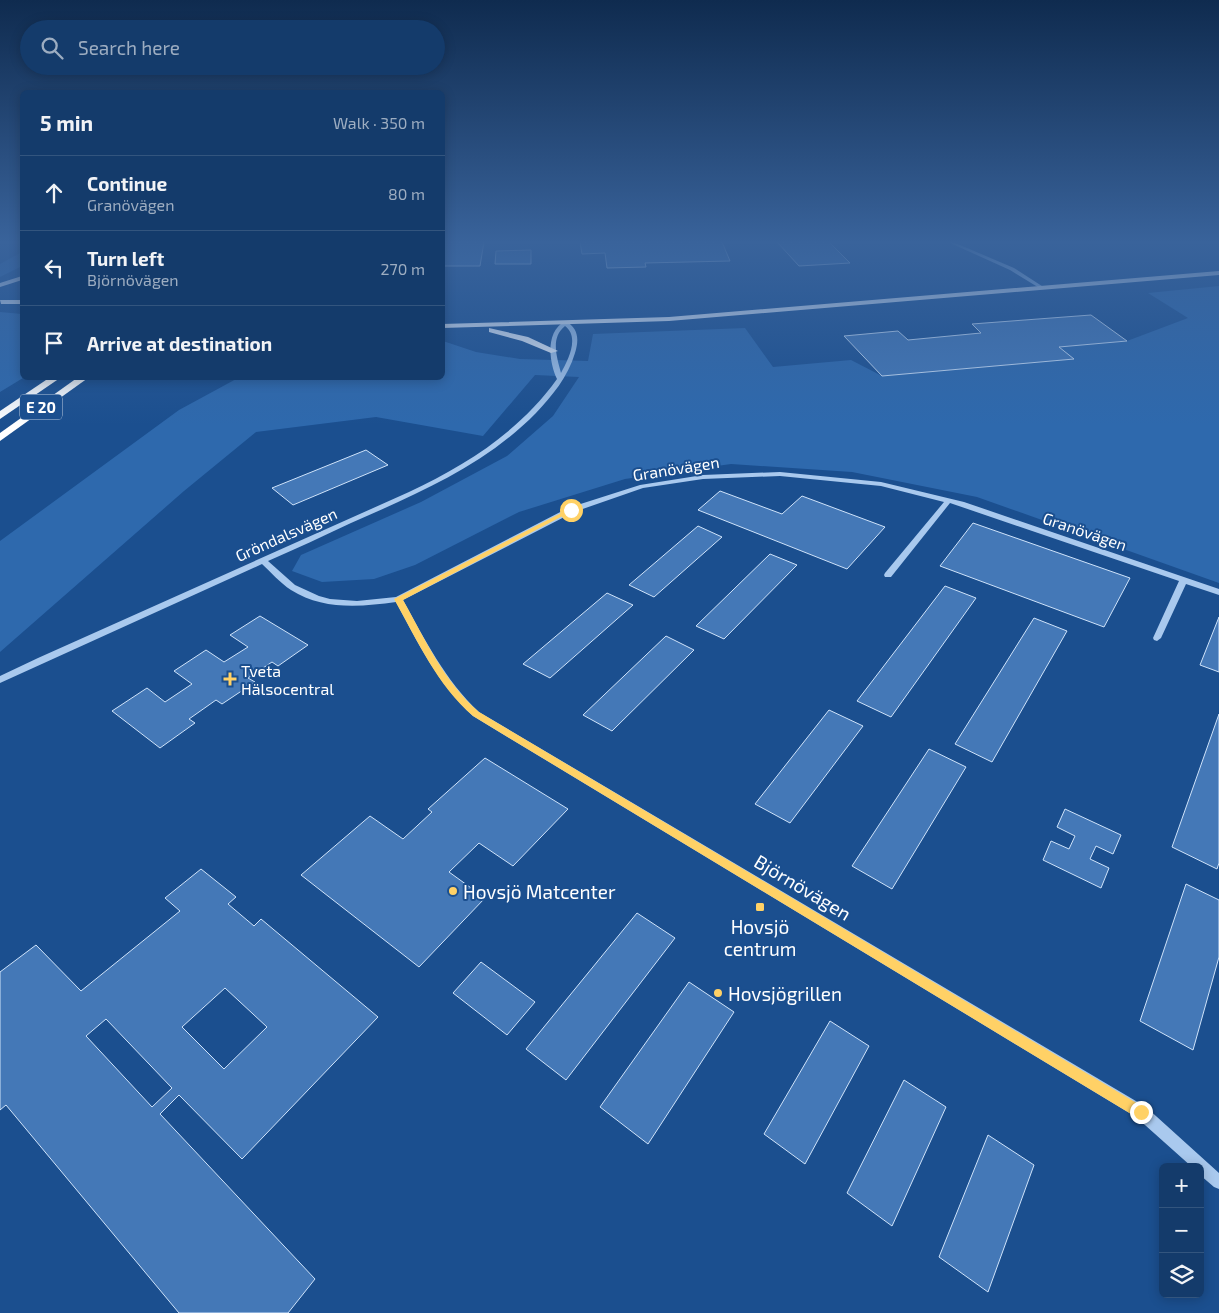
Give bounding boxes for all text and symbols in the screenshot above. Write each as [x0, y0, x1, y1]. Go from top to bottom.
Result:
search box [20, 20, 445, 75]
icon: search [38, 34, 66, 62]
text: Search here [78, 36, 180, 59]
text: 5 min [40, 110, 93, 135]
text: Walk · 350 m [333, 113, 425, 132]
text: Continue [87, 172, 167, 195]
icon: ahead [40, 179, 68, 207]
text: 80 m [388, 184, 425, 203]
text: Granövägen [87, 195, 174, 214]
text: Turn left [87, 247, 164, 270]
icon: left [40, 254, 68, 282]
text: 270 m [381, 259, 425, 278]
text: Björnövägen [87, 270, 179, 289]
icon: arrive [40, 329, 68, 357]
text: Arrive at destination [87, 332, 272, 355]
road number: E 20 [20, 394, 62, 420]
street label: Granövägen [631, 452, 721, 484]
route start [560, 499, 583, 522]
street label: Gröndalsvägen [232, 503, 340, 565]
street label: Granövägen [1041, 508, 1129, 554]
place label: Tveta Hälsocentral [241, 661, 334, 698]
marker: Tveta Hälsocentral [223, 672, 237, 686]
street label: Björnövägen [750, 849, 856, 925]
place label: Hovsjö Matcenter [463, 880, 616, 903]
marker: Hovsjö Matcenter [447, 885, 459, 897]
marker: Hovsjö centrum [754, 901, 766, 913]
place label: Hovsjö centrum [724, 915, 796, 960]
place label: Hovsjögrillen [728, 982, 842, 1005]
marker: Hovsjögrillen [712, 987, 724, 999]
route end [1130, 1101, 1153, 1124]
map controls [1159, 1163, 1204, 1298]
button: + [1159, 1163, 1204, 1208]
button: − [1159, 1208, 1204, 1253]
button: layers [1159, 1253, 1204, 1298]

